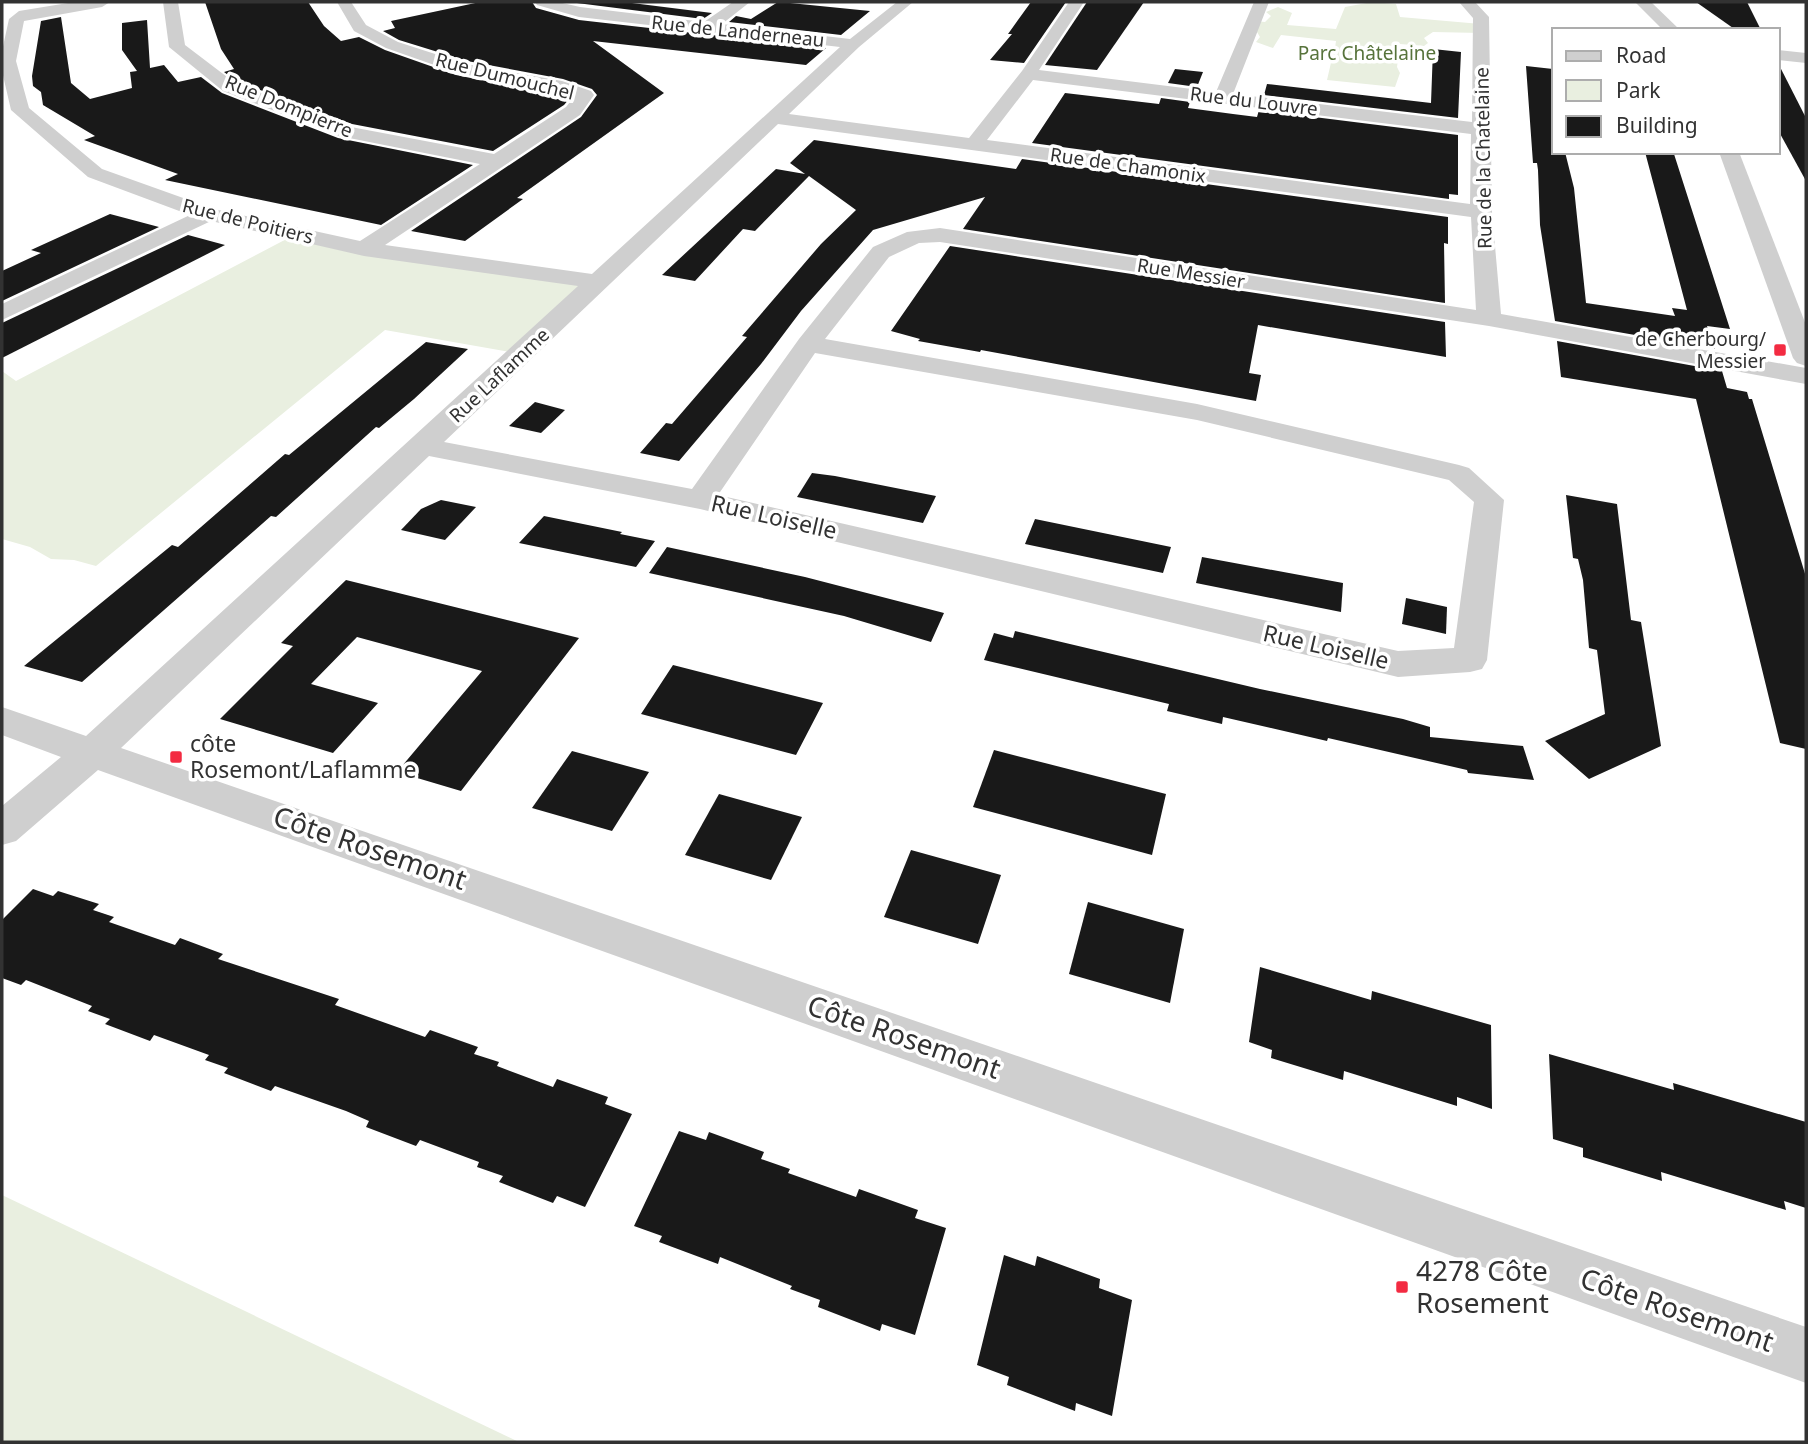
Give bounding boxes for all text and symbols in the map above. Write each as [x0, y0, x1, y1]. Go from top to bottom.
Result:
street label: Rue de Landerneau [650, 9, 826, 53]
legend [1552, 28, 1780, 154]
park label: Parc Châtelaine [1298, 40, 1436, 66]
text: Road [1616, 41, 1666, 69]
street label: Rue Dumouchel [433, 46, 577, 106]
street label: Rue de la Chatelaine [1468, 67, 1498, 249]
street label: Rue Dompierre [221, 69, 357, 143]
text: Park [1616, 76, 1661, 104]
street label: Rue du Louvre [1189, 80, 1319, 122]
text: Building [1616, 111, 1698, 139]
street label: Rue de Chamonix [1048, 141, 1208, 189]
street label: Rue de Poitiers [180, 192, 316, 250]
street label: Rue Messier [1135, 252, 1247, 294]
street label: Rue Laflamme [443, 322, 555, 428]
place label: de Cherbourg/ Messier [1635, 326, 1766, 374]
marker: de Cherbourg/ Messier [1772, 342, 1788, 358]
street label: Rue Loiselle [708, 486, 840, 546]
street label: Rue Loiselle [1260, 616, 1392, 676]
place label: côte Rosemont/Laflamme [190, 727, 416, 785]
marker: côte Rosemont/Laflamme [168, 749, 184, 765]
street label: Côte Rosemont [269, 796, 472, 898]
street label: Côte Rosemont [803, 985, 1006, 1087]
place label: 4278 Côte Rosement [1416, 1251, 1549, 1321]
street label: Côte Rosemont [1576, 1258, 1779, 1360]
marker: 4278 Côte Rosement [1394, 1279, 1410, 1295]

